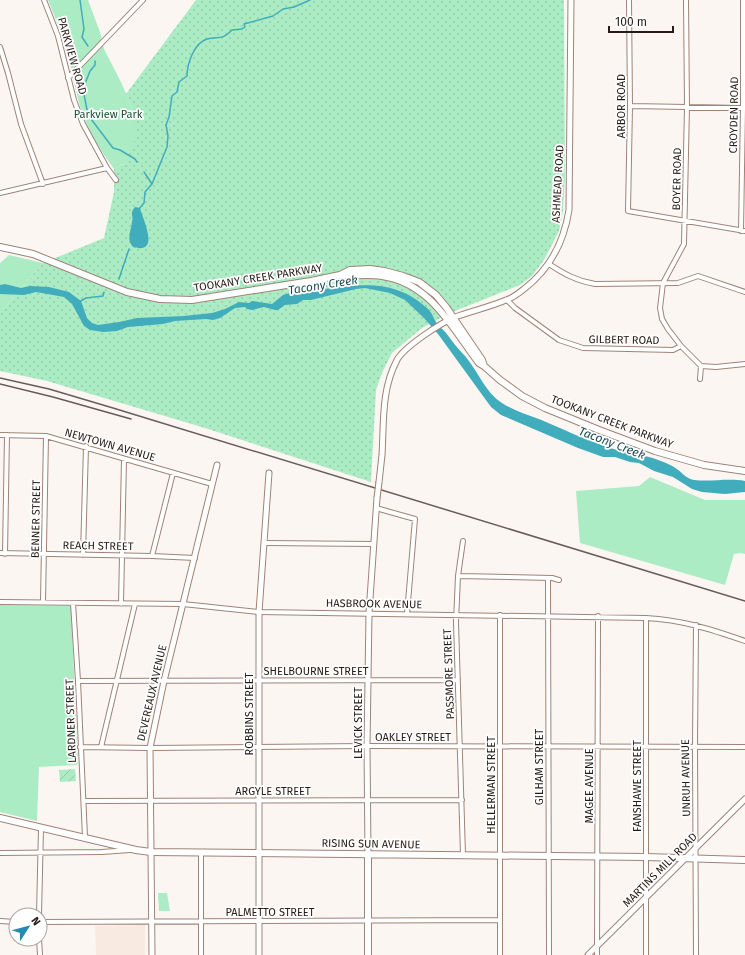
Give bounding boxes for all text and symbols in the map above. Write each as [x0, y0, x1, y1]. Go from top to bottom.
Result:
scale bar [609, 8, 673, 34]
text: 100 m [615, 15, 647, 29]
street label: PARKVIEW ROAD [55, 16, 89, 96]
street label: ARBOR ROAD [615, 74, 628, 138]
street label: CROYDEN ROAD [727, 76, 741, 154]
park label: Parkview Park [74, 108, 143, 121]
street label: ASHMEAD ROAD [549, 145, 567, 223]
street label: BOYER ROAD [670, 147, 684, 211]
street label: TOOKANY CREEK PARKWAY [193, 261, 323, 295]
water label: Tacony Creek [287, 273, 359, 297]
street label: GILBERT ROAD [589, 333, 659, 347]
street label: TOOKANY CREEK PARKWAY [549, 393, 675, 451]
water label: Tacony Creek [577, 424, 648, 462]
street label: NEWTOWN AVENUE [63, 426, 157, 464]
street label: BENNER STREET [29, 479, 43, 558]
street label: REACH STREET [62, 539, 134, 553]
street label: HASBROOK AVENUE [326, 597, 422, 611]
street label: PASSMORE STREET [441, 628, 457, 720]
street label: DEVEREAUX AVENUE [135, 643, 169, 743]
street label: SHELBOURNE STREET [264, 665, 369, 678]
street label: ROBBINS STREET [243, 672, 256, 755]
street label: LARDNER STREET [63, 678, 79, 763]
street label: LEVICK STREET [352, 687, 365, 759]
street label: GILHAM STREET [533, 728, 546, 805]
street label: OAKLEY STREET [375, 731, 451, 744]
street label: HELLERMAN STREET [485, 736, 498, 834]
street label: UNRUH AVENUE [679, 739, 693, 817]
street label: FANSHAWE STREET [631, 740, 644, 832]
street label: MAGEE AVENUE [583, 748, 596, 824]
street label: ARGYLE STREET [235, 785, 311, 798]
street label: MARTINS MILL ROAD [620, 830, 700, 910]
street label: RISING SUN AVENUE [321, 837, 421, 851]
street label: PALMETTO STREET [226, 906, 315, 919]
north arrow [8, 907, 48, 947]
text: N [28, 915, 43, 928]

